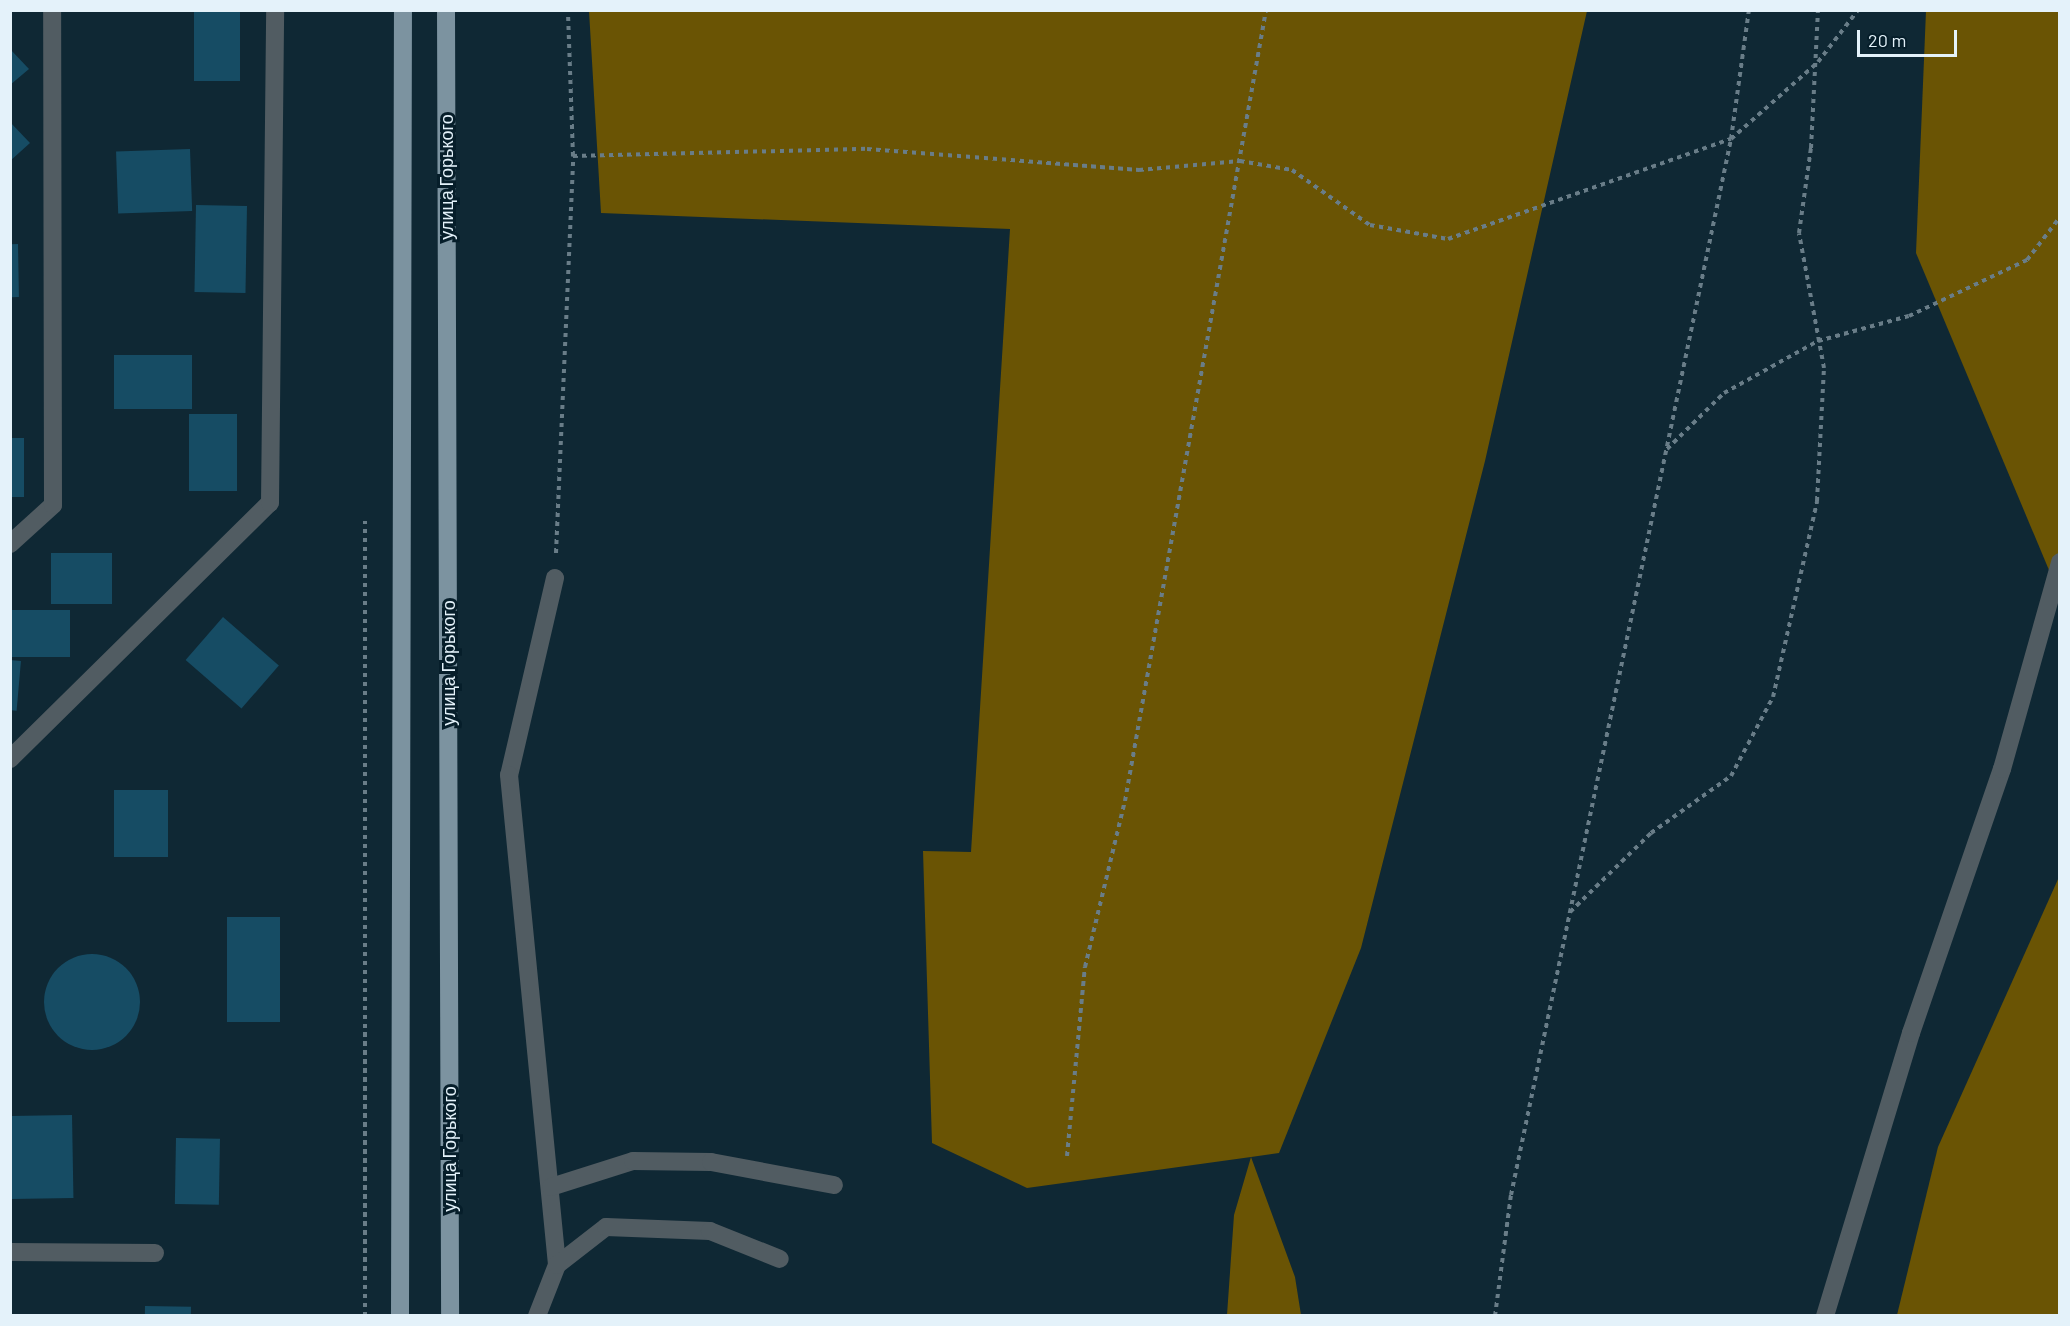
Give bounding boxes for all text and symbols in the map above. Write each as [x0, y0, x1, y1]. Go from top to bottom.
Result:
scale bar [1860, 18, 1960, 56]
text: 20 m [1868, 29, 1906, 51]
street label: улица Горького [435, 114, 457, 240]
street label: улица Горького [437, 600, 459, 726]
street label: улица Горького [438, 1086, 460, 1212]

